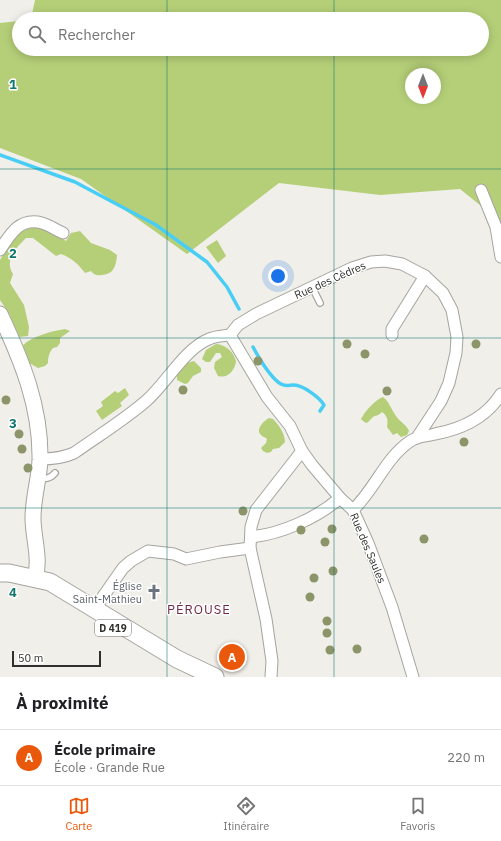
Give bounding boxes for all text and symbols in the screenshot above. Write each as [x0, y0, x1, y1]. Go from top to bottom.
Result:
search box [12, 12, 489, 56]
icon: search [26, 23, 48, 45]
text: Rechercher [58, 25, 135, 44]
north arrow [405, 68, 441, 104]
text: 1 [9, 76, 17, 93]
text: 2 [9, 245, 17, 262]
street label: Rue des Cèdres [292, 258, 368, 302]
your location [268, 266, 288, 286]
text: 3 [9, 415, 17, 432]
street label: Rue des Saules [347, 511, 389, 585]
place label: Église Saint-Mathieu [73, 579, 142, 606]
church icon: Église Saint-Mathieu [145, 583, 163, 601]
text: 4 [9, 584, 17, 601]
district label: PÉROUSE [167, 601, 231, 618]
road number: D 419 [95, 620, 131, 636]
pin: A [219, 642, 245, 672]
scale bar [12, 649, 101, 668]
text: 50 m [18, 651, 43, 665]
text: À proximité [16, 692, 109, 714]
text: École primaire [54, 740, 156, 759]
text: A [25, 749, 33, 766]
text: 220 m [447, 749, 485, 766]
text: École · Grande Rue [54, 759, 165, 776]
tab: Carte [66, 795, 92, 833]
tab: Itinéraire [223, 795, 269, 833]
tab: Favoris [400, 795, 435, 833]

